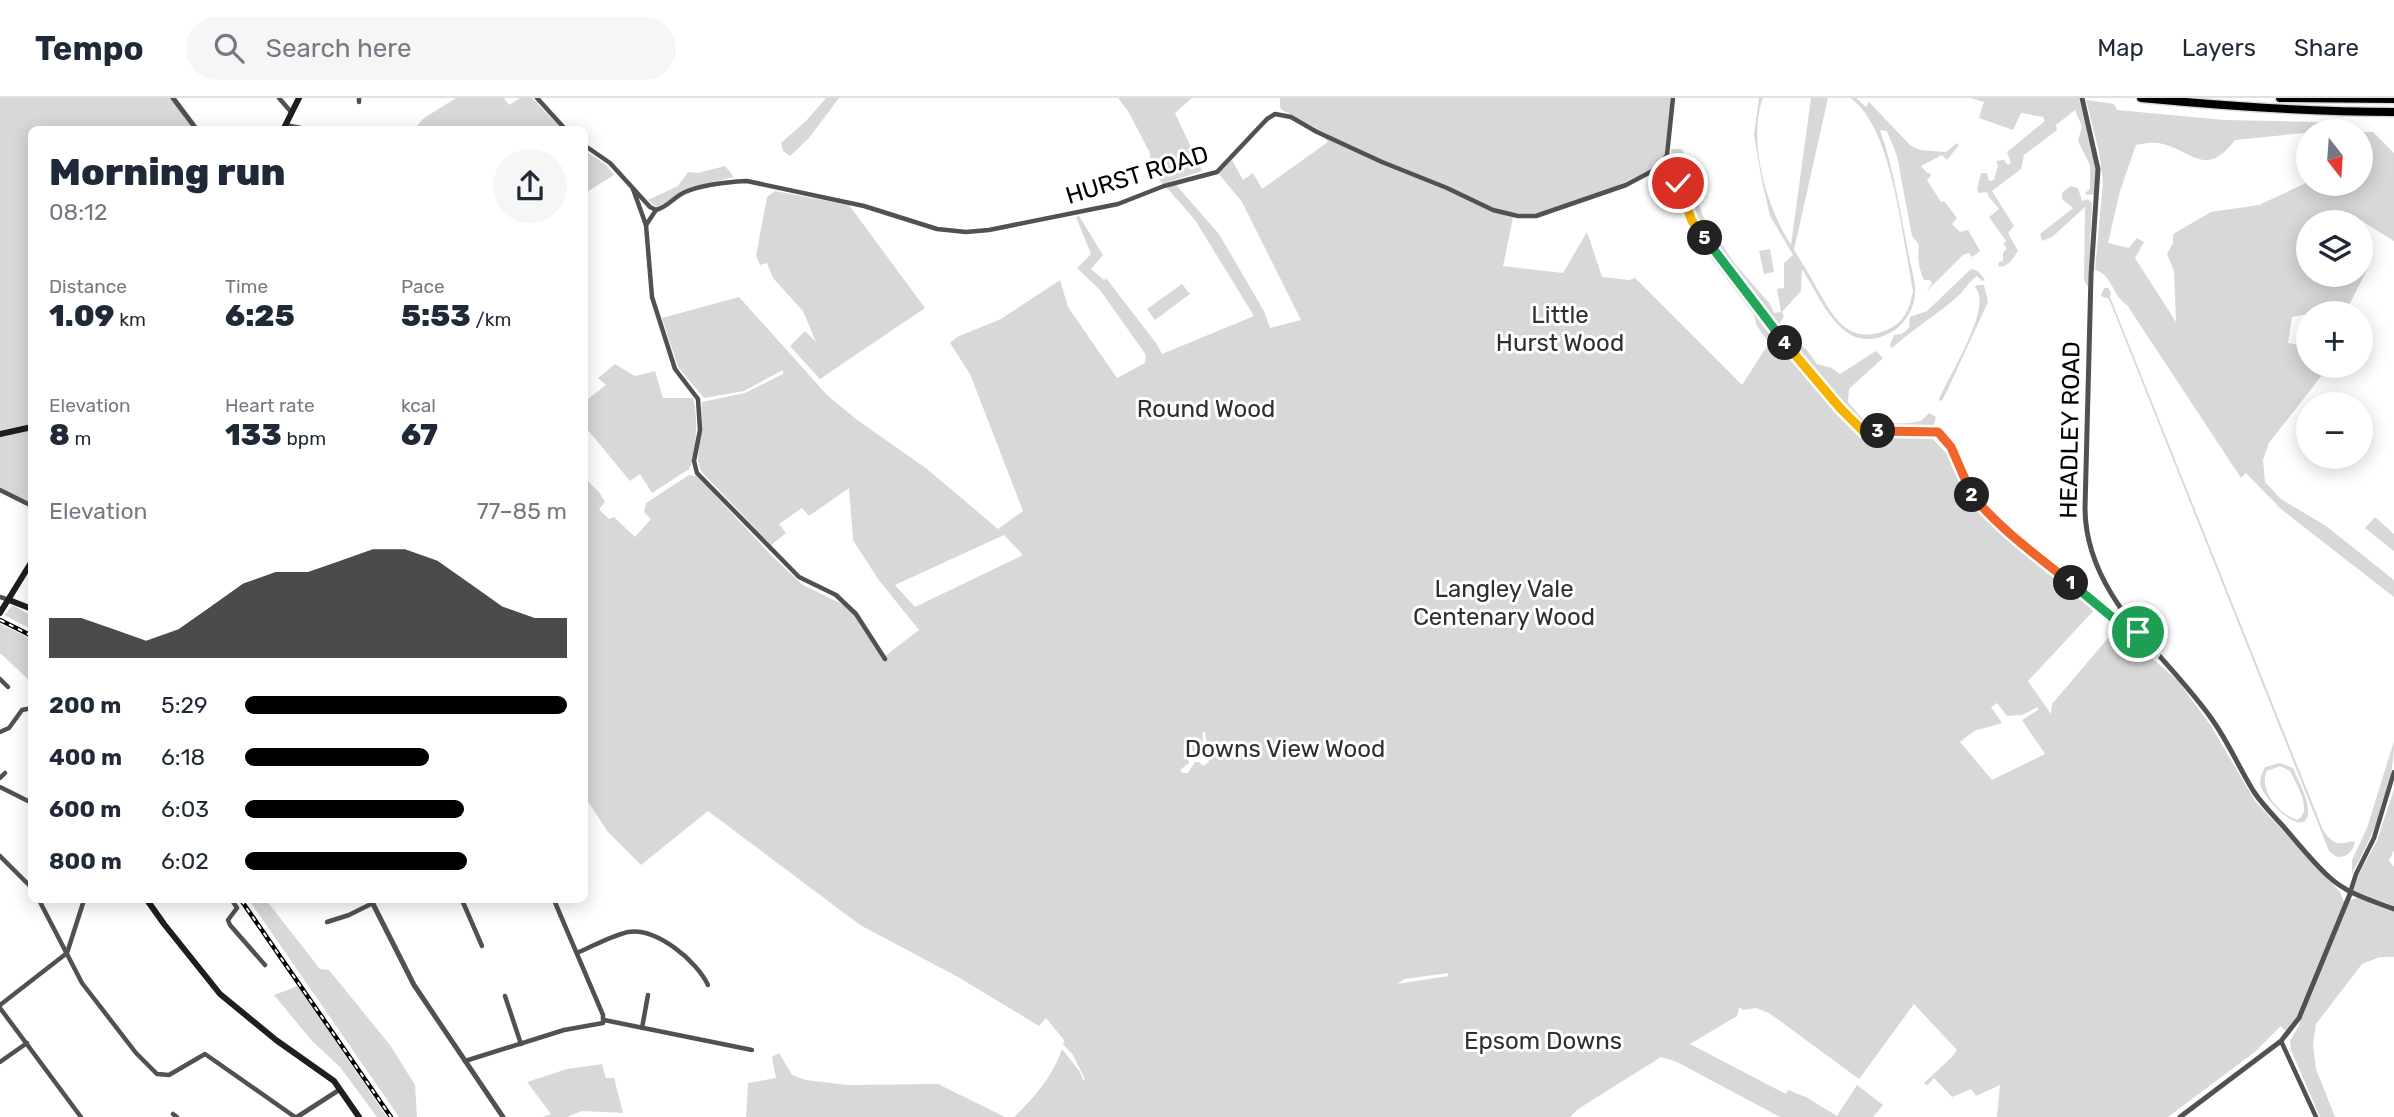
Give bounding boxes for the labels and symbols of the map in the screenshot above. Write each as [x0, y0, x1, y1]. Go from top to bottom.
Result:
north arrow [2296, 119, 2373, 196]
street label: HURST ROAD [1062, 140, 1212, 210]
pin [1648, 153, 1708, 213]
pin: 5 [1688, 220, 1722, 256]
park label: Little Hurst Wood [1496, 301, 1624, 357]
pin: 4 [1768, 326, 1802, 360]
street label: HEADLEY ROAD [2054, 341, 2086, 519]
park label: Round Wood [1137, 395, 1275, 423]
pin: 3 [1860, 414, 1896, 448]
pin: 2 [1954, 478, 1990, 512]
pin: 1 [2054, 566, 2088, 601]
park label: Langley Vale Centenary Wood [1413, 575, 1595, 631]
pin [2108, 602, 2168, 662]
park label: Downs View Wood [1185, 735, 1385, 763]
park label: Epsom Downs [1464, 1027, 1622, 1055]

